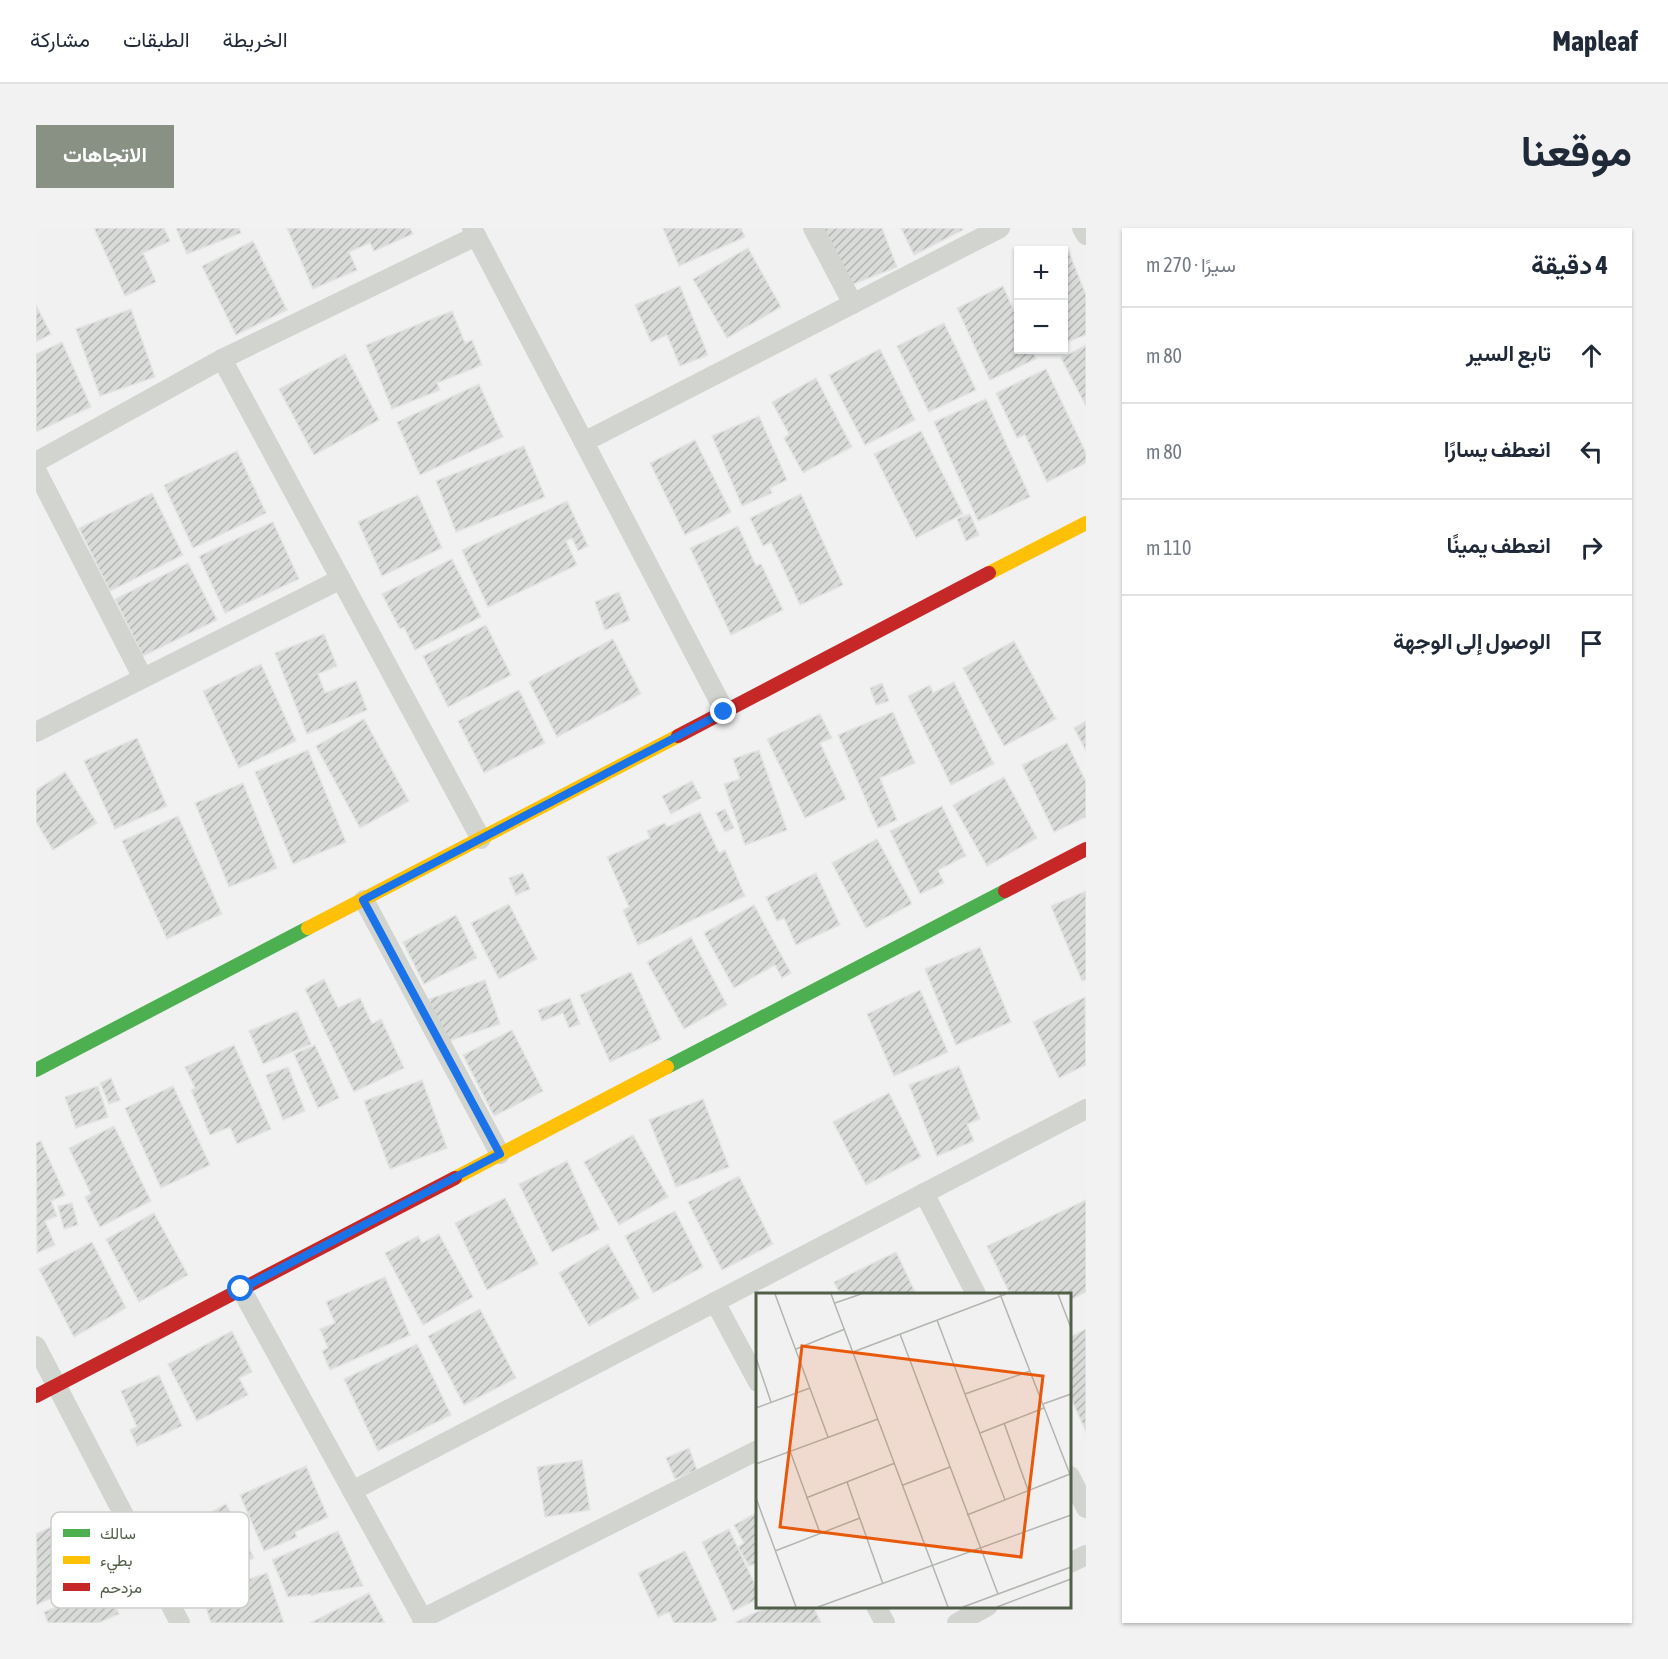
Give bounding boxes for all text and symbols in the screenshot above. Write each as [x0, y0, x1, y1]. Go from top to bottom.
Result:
text: Mapleaf [1552, 25, 1638, 57]
text: مشاركة [30, 27, 90, 51]
text: الطبقات [123, 27, 190, 51]
text: الخريطة [223, 27, 288, 51]
button: الاتجاهات [36, 125, 174, 188]
text: موقعنا [1521, 127, 1632, 175]
map controls [1014, 246, 1068, 354]
button: + [1014, 246, 1068, 300]
text: 4 دقيقة [1531, 250, 1608, 280]
text: سيرًا · 270 m [1146, 253, 1236, 276]
button: − [1014, 300, 1068, 354]
icon: ahead [1575, 339, 1608, 372]
text: تابع السير [1466, 340, 1551, 366]
text: 80 m [1146, 344, 1182, 367]
icon: left [1575, 435, 1608, 468]
text: انعطف يسارًا [1444, 436, 1551, 462]
text: 80 m [1146, 440, 1182, 463]
icon: right [1575, 531, 1608, 564]
text: انعطف يمينًا [1447, 532, 1551, 558]
text: 110 m [1146, 536, 1191, 559]
icon: arrive [1575, 627, 1608, 660]
text: الوصول إلى الوجهة [1393, 628, 1551, 654]
route end [710, 698, 736, 724]
route start [227, 1275, 253, 1301]
inset map [756, 1293, 1071, 1608]
legend [51, 1512, 249, 1608]
text: سالك [100, 1524, 136, 1542]
text: بطيء [100, 1551, 132, 1574]
text: مزدحم [100, 1578, 142, 1598]

